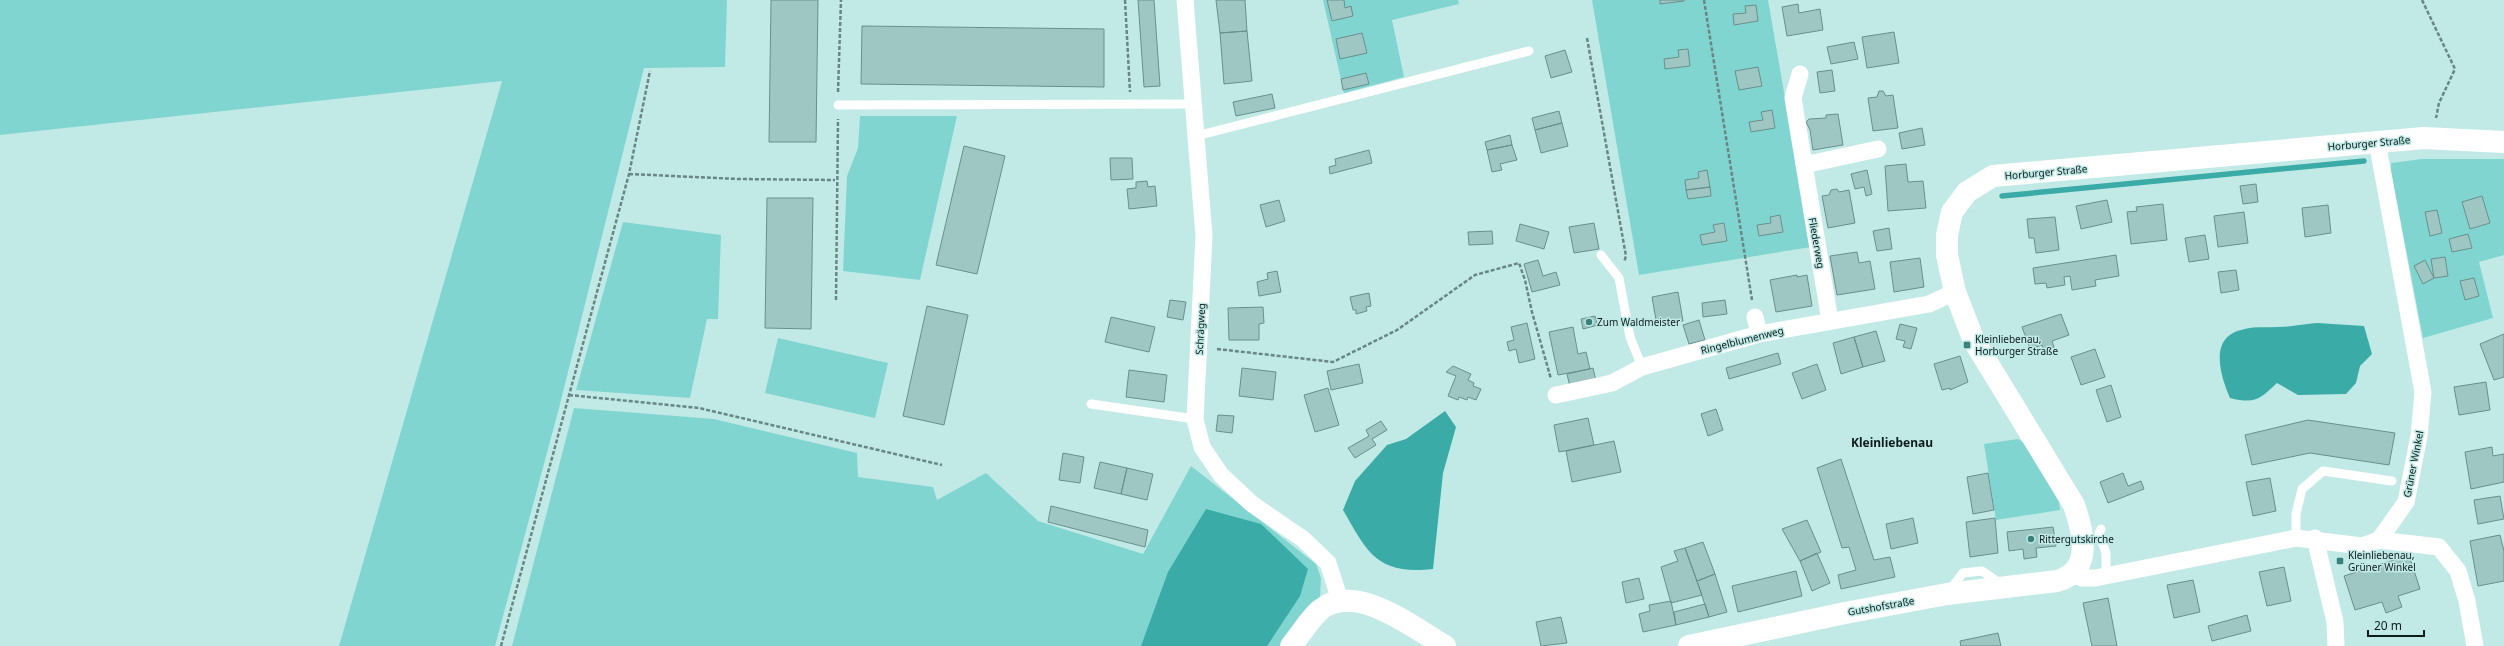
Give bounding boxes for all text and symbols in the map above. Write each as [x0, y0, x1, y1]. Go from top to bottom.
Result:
street label: Horburger Straße [2327, 132, 2411, 154]
street label: Horburger Straße [2004, 161, 2088, 183]
street label: Fliederweg [1806, 216, 1828, 270]
street label: Schrägweg [1192, 303, 1208, 355]
place label: Zum Waldmeister [1597, 315, 1680, 329]
marker: Zum Waldmeister [1584, 317, 1594, 327]
street label: Ringelblumenweg [1699, 323, 1785, 357]
place label: Kleinliebenau, Horburger Straße [1975, 332, 2058, 358]
marker: Kleinliebenau, Horburger Straße [1962, 340, 1972, 350]
street label: Grüner Winkel [2400, 429, 2426, 499]
district label: Kleinliebenau [1851, 434, 1933, 451]
place label: Rittergutskirche [2039, 532, 2114, 546]
marker: Rittergutskirche [2026, 534, 2036, 544]
place label: Kleinliebenau, Grüner Winkel [2348, 548, 2416, 574]
marker: Kleinliebenau, Grüner Winkel [2335, 556, 2345, 566]
street label: Gutshofstraße [1847, 593, 1916, 619]
scale bar [2368, 612, 2424, 638]
text: 20 m [2374, 617, 2402, 634]

